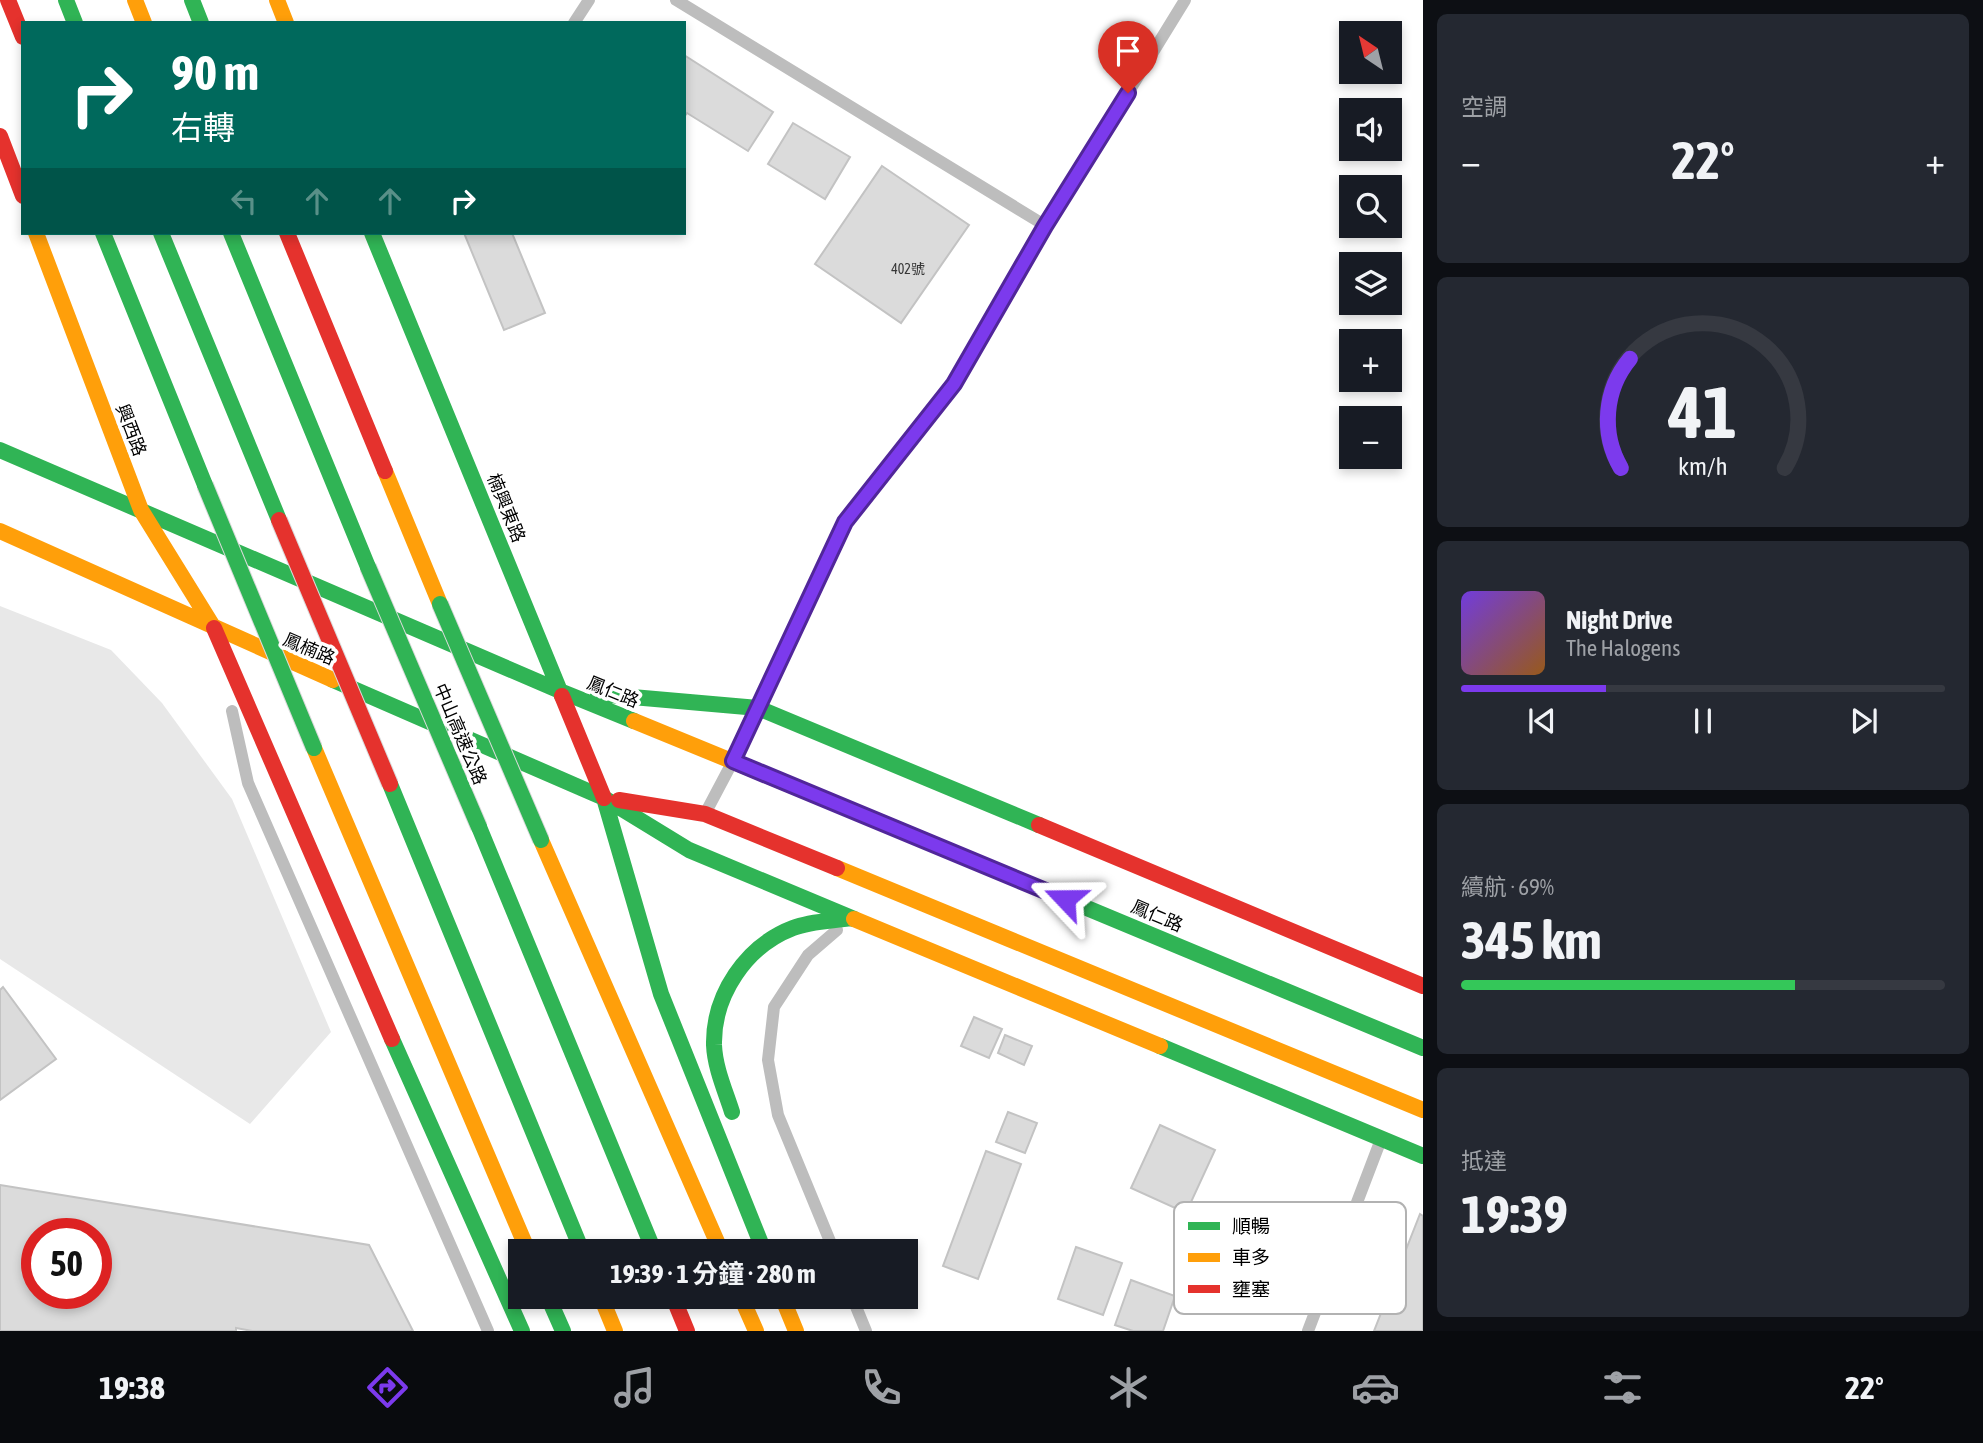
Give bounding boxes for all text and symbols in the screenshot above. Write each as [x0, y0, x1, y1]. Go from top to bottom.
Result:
pin [1098, 21, 1158, 93]
north arrow [1339, 21, 1402, 84]
map controls [1339, 21, 1402, 469]
icon: arrive [1109, 32, 1147, 70]
text: 90 m [171, 44, 259, 100]
icon: right [56, 49, 147, 140]
text: 空調 [1461, 94, 1507, 120]
button: sound [1339, 98, 1402, 161]
text: 右轉 [171, 109, 235, 146]
text: 22° [1671, 130, 1735, 190]
text: − [1461, 139, 1481, 182]
text: + [1925, 139, 1945, 182]
button: search [1339, 175, 1402, 238]
icon: left [225, 182, 263, 220]
icon: ahead [298, 182, 336, 220]
icon: ahead [371, 182, 409, 220]
icon: right [444, 182, 482, 220]
button: layers [1339, 252, 1402, 315]
house number: 402號 [891, 261, 925, 277]
button: + [1339, 329, 1402, 392]
text: 41 [1668, 371, 1737, 454]
street label: 興西路 [112, 401, 151, 459]
button: − [1339, 406, 1402, 469]
text: km/h [1678, 452, 1728, 480]
street label: 楠興東路 [483, 471, 530, 545]
text: Night Drive [1566, 605, 1673, 635]
street label: 鳳楠路 [280, 628, 338, 669]
text: The Halogens [1566, 635, 1680, 661]
street label: 鳳仁路 [584, 672, 642, 711]
street label: 中山高速公路 [430, 680, 491, 788]
icon: previous [1523, 702, 1561, 740]
icon: pause [1684, 702, 1722, 740]
icon: next [1845, 702, 1883, 740]
position arrow [1028, 862, 1102, 936]
text: 續航 · 69% [1461, 874, 1554, 900]
street label: 鳳仁路 [1128, 895, 1186, 936]
text: 345 km [1461, 910, 1602, 970]
text: 抵達 [1461, 1148, 1507, 1174]
text: 19:39 [1461, 1184, 1568, 1244]
legend [1174, 1202, 1406, 1314]
text: 順暢 [1232, 1215, 1270, 1237]
speed limit sign: 50 [21, 1218, 112, 1309]
text: 車多 [1232, 1246, 1270, 1268]
text: 19:39 · 1 分鐘 · 280 m [610, 1259, 816, 1289]
text: 壅塞 [1232, 1278, 1270, 1300]
icon: directions [363, 1363, 412, 1412]
icon: music [610, 1363, 659, 1412]
icon: phone [857, 1363, 906, 1412]
icon: climate [1104, 1363, 1153, 1412]
icon: car [1351, 1363, 1400, 1412]
icon: filters [1598, 1363, 1647, 1412]
text: 19:38 [99, 1369, 165, 1406]
text: 22° [1845, 1369, 1884, 1406]

